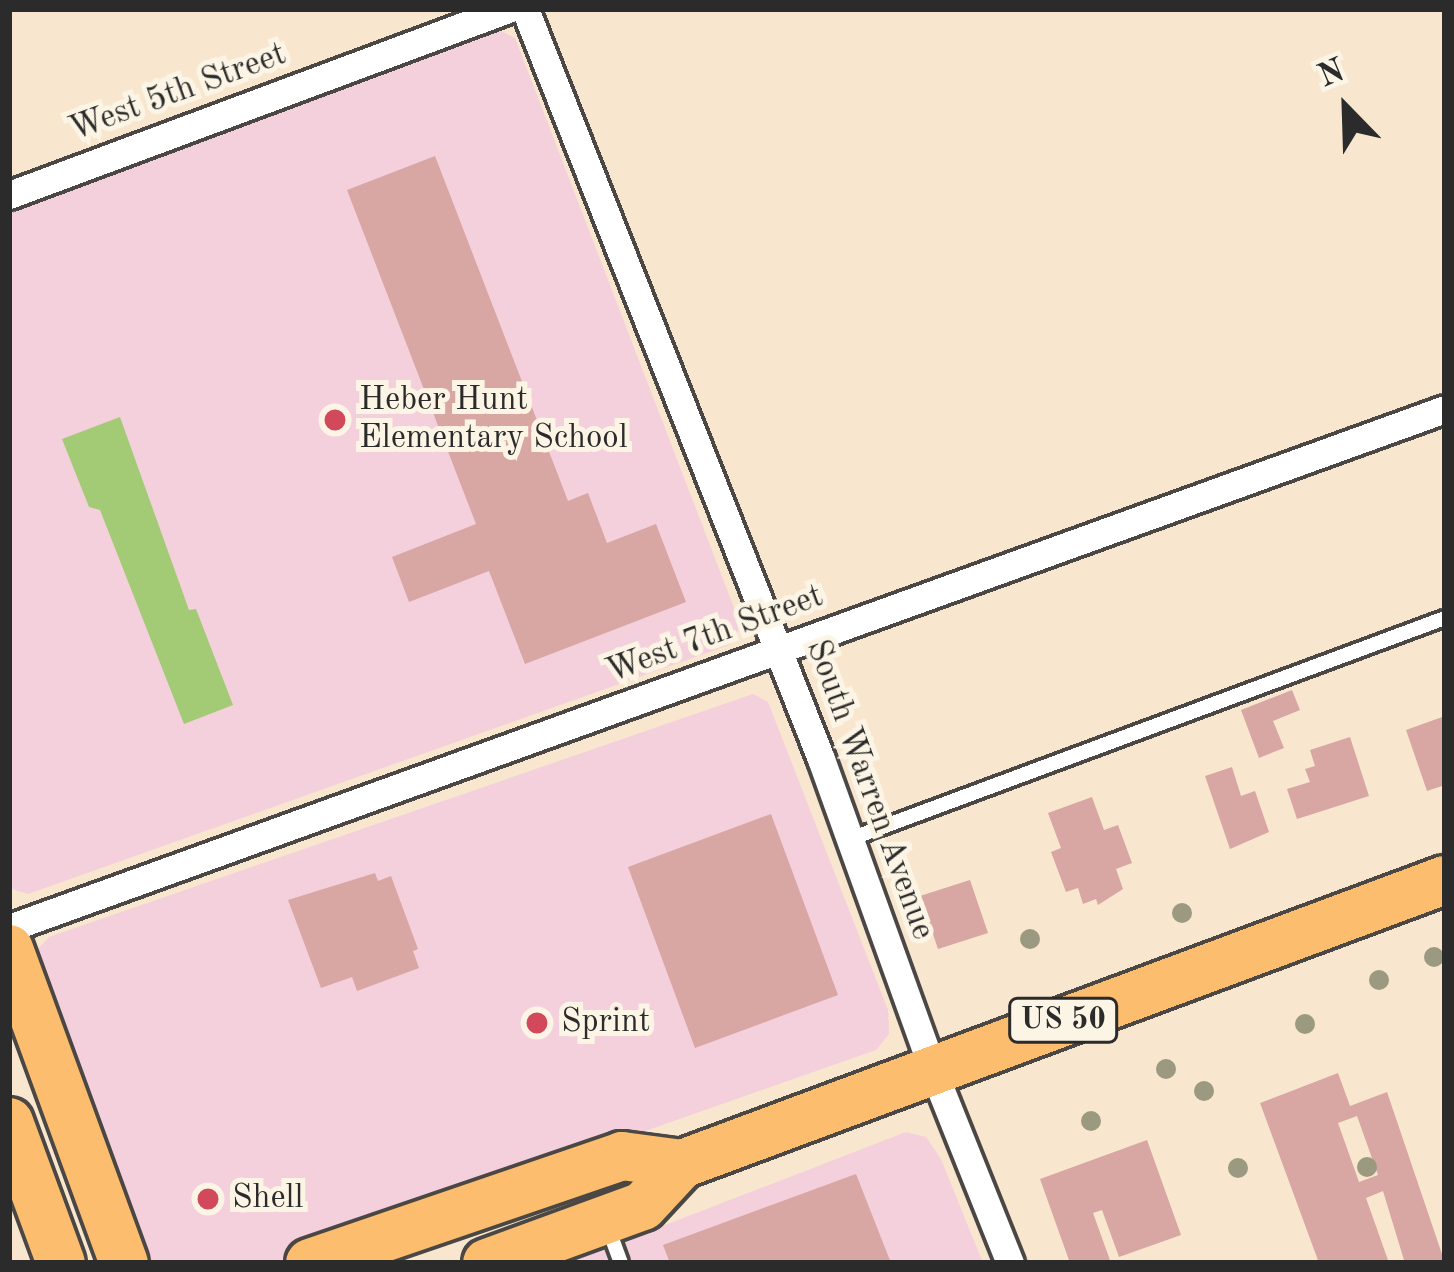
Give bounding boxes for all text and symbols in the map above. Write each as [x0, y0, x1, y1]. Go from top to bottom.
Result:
street label: West 5th Street [64, 35, 292, 151]
north arrow [1286, 48, 1406, 168]
text: N [1314, 54, 1350, 95]
place label: Heber Hunt Elementary School [359, 381, 628, 459]
marker: Heber Hunt Elementary School [322, 407, 348, 433]
street label: West 7th Street [601, 577, 829, 693]
street label: South Warren Avenue [796, 635, 942, 945]
road number: US 50 [1006, 996, 1120, 1044]
place label: Sprint [561, 1003, 650, 1043]
marker: Sprint [524, 1010, 550, 1036]
place label: Shell [232, 1179, 303, 1219]
marker: Shell [195, 1186, 221, 1212]

